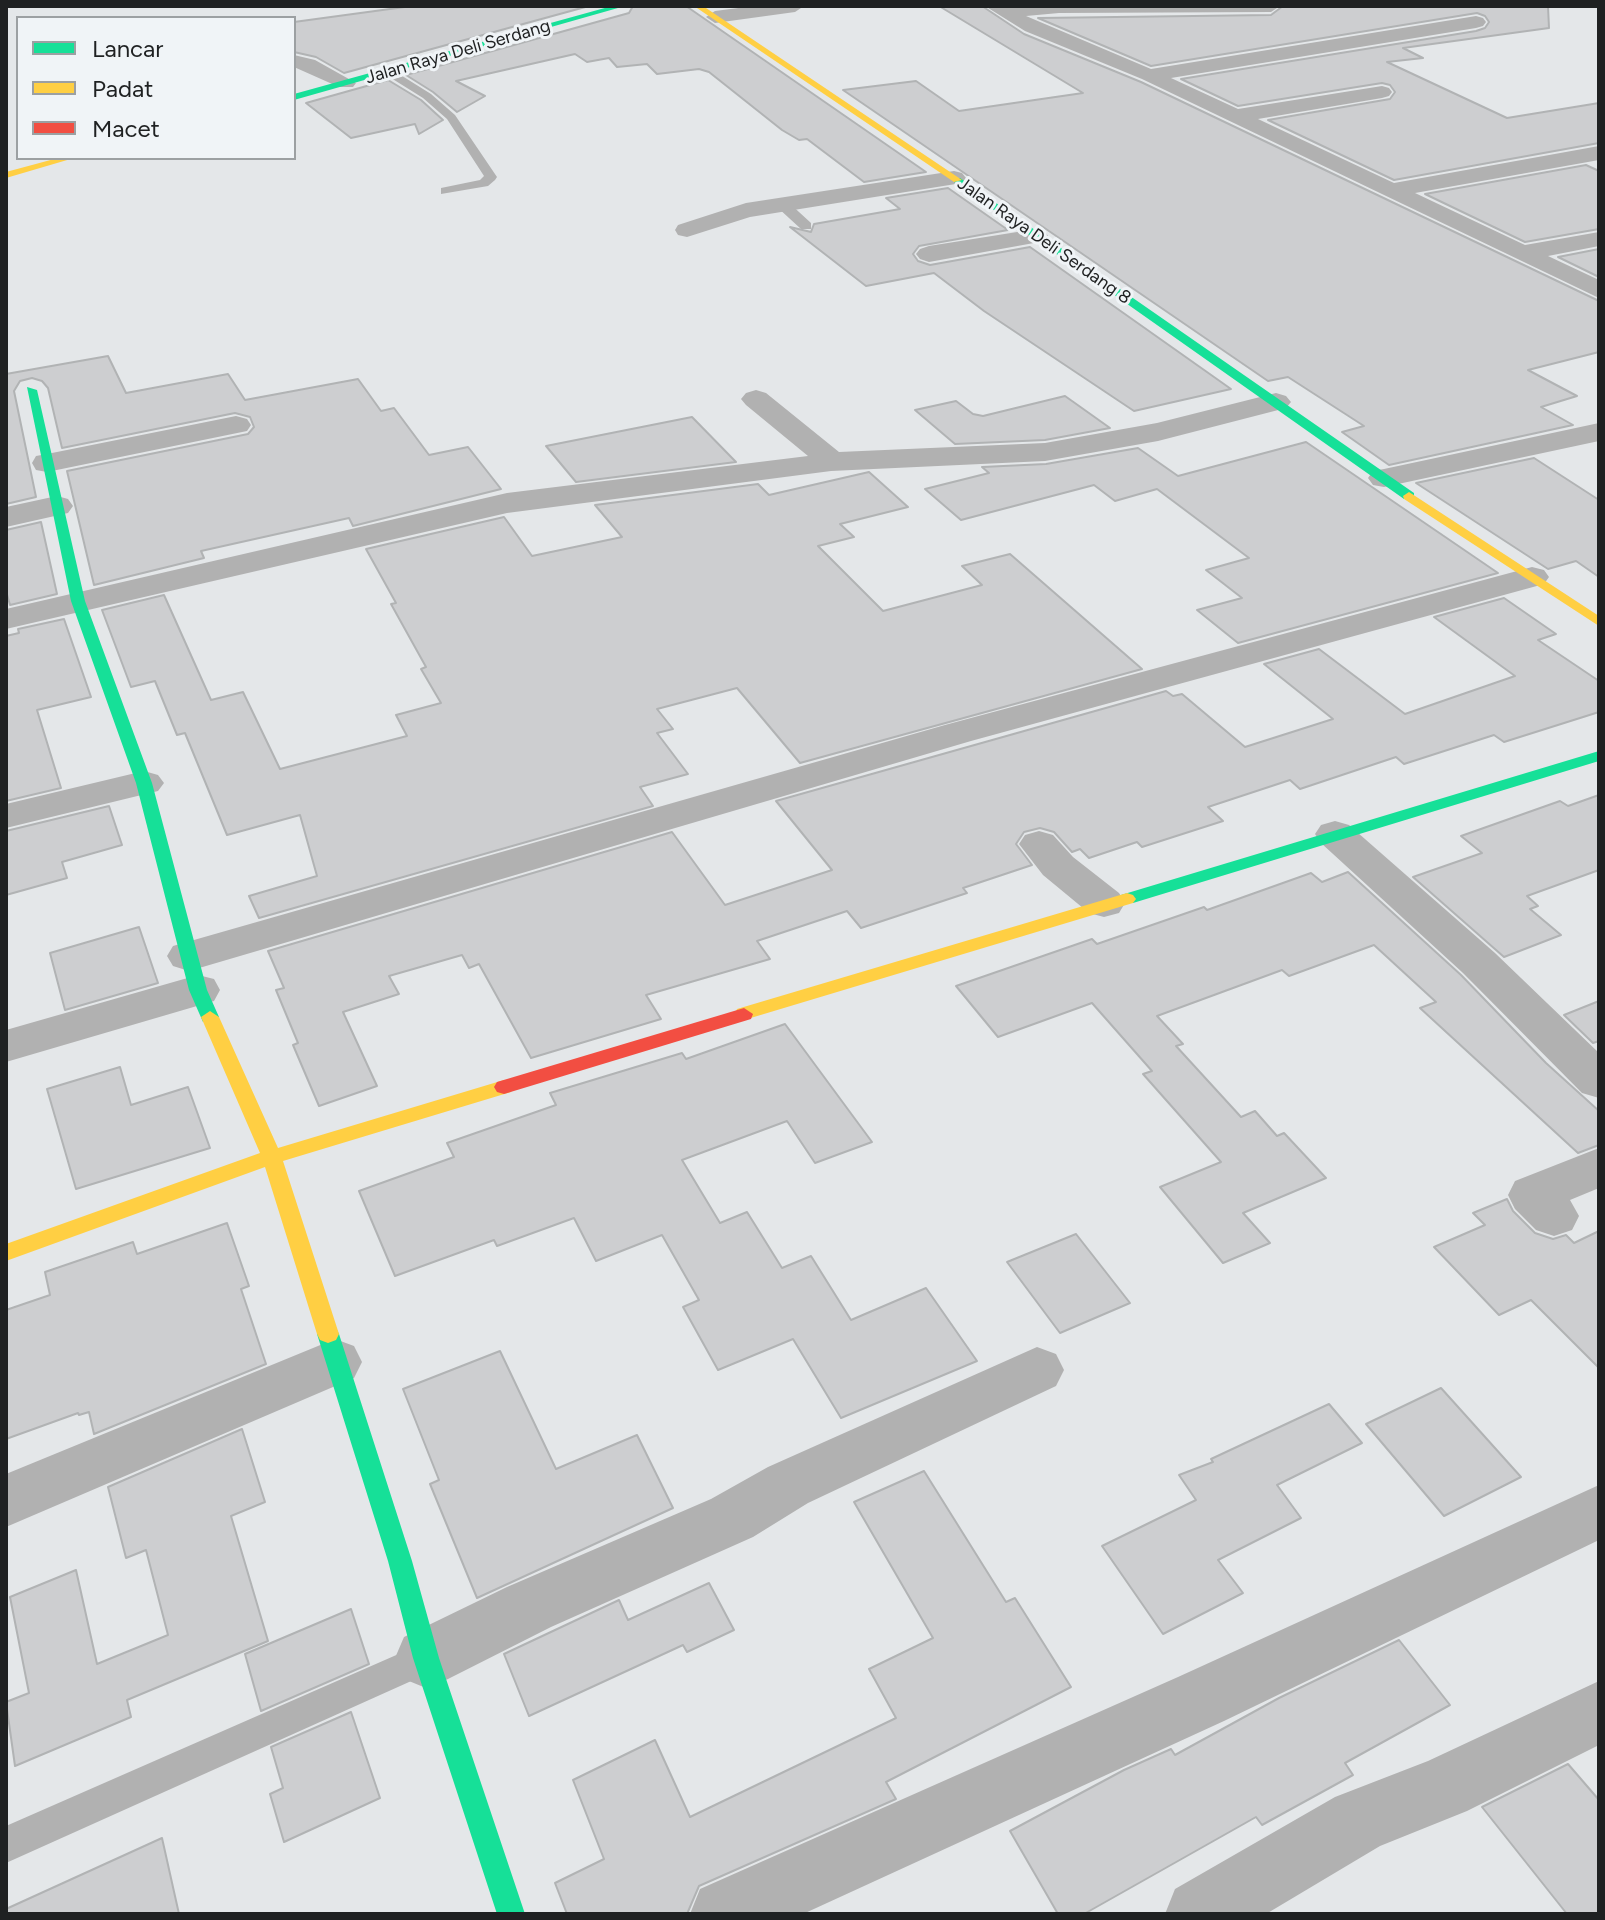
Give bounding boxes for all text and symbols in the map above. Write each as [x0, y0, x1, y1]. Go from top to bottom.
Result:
street label: Jalan Raya Deli Serdang [363, 15, 553, 89]
legend [16, 16, 296, 160]
text: Lancar [92, 34, 163, 63]
text: Padat [92, 74, 153, 103]
text: Macet [92, 114, 160, 143]
street label: Jalan Raya Deli Serdang 8 [953, 173, 1135, 309]

